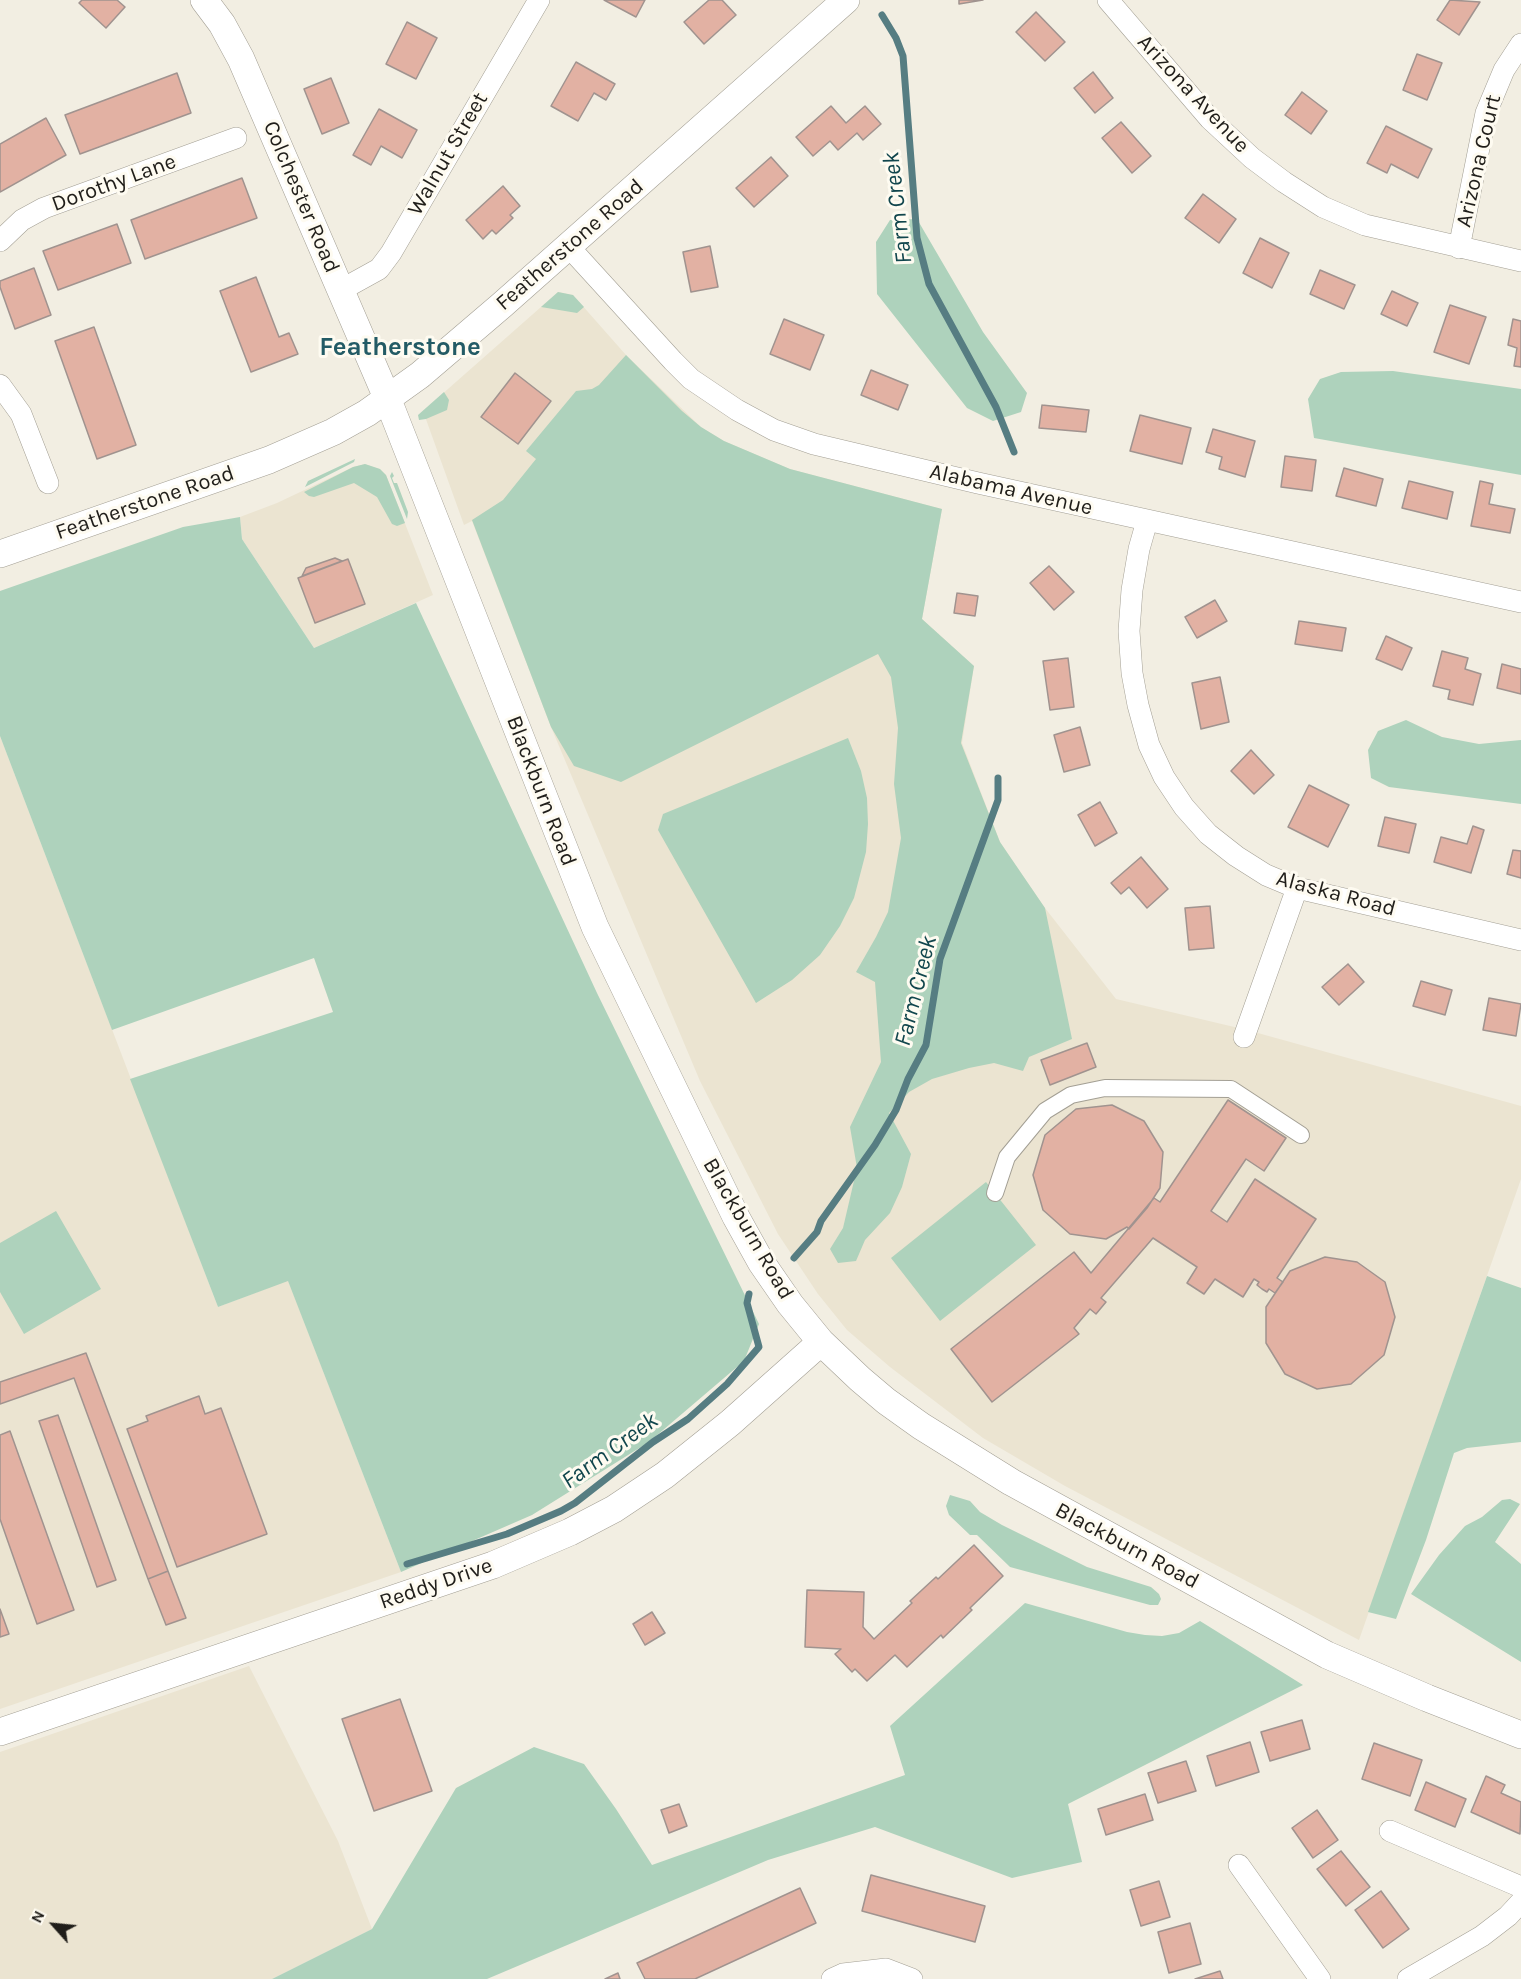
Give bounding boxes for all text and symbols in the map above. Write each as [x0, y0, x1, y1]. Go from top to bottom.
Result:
street label: Arizona Avenue [1131, 29, 1255, 159]
street label: Walnut Street [402, 88, 494, 220]
street label: Arizona Court [1451, 92, 1507, 230]
street label: Colchester Road [257, 117, 345, 277]
street label: Dorothy Lane [48, 148, 180, 218]
water label: Farm Creek [877, 150, 919, 266]
street label: Featherstone Road [491, 174, 649, 316]
district label: Featherstone [319, 332, 481, 364]
street label: Alabama Avenue [927, 458, 1095, 522]
street label: Featherstone Road [52, 460, 238, 546]
street label: Blackburn Road [500, 712, 582, 870]
street label: Alaska Road [1273, 865, 1399, 923]
water label: Farm Creek [888, 933, 944, 1049]
street label: Blackburn Road [697, 1153, 799, 1305]
water label: Farm Creek [556, 1406, 664, 1496]
street label: Blackburn Road [1051, 1497, 1203, 1595]
street label: Reddy Drive [376, 1552, 496, 1616]
north arrow [24, 1895, 84, 1955]
text: N [26, 1907, 49, 1926]

